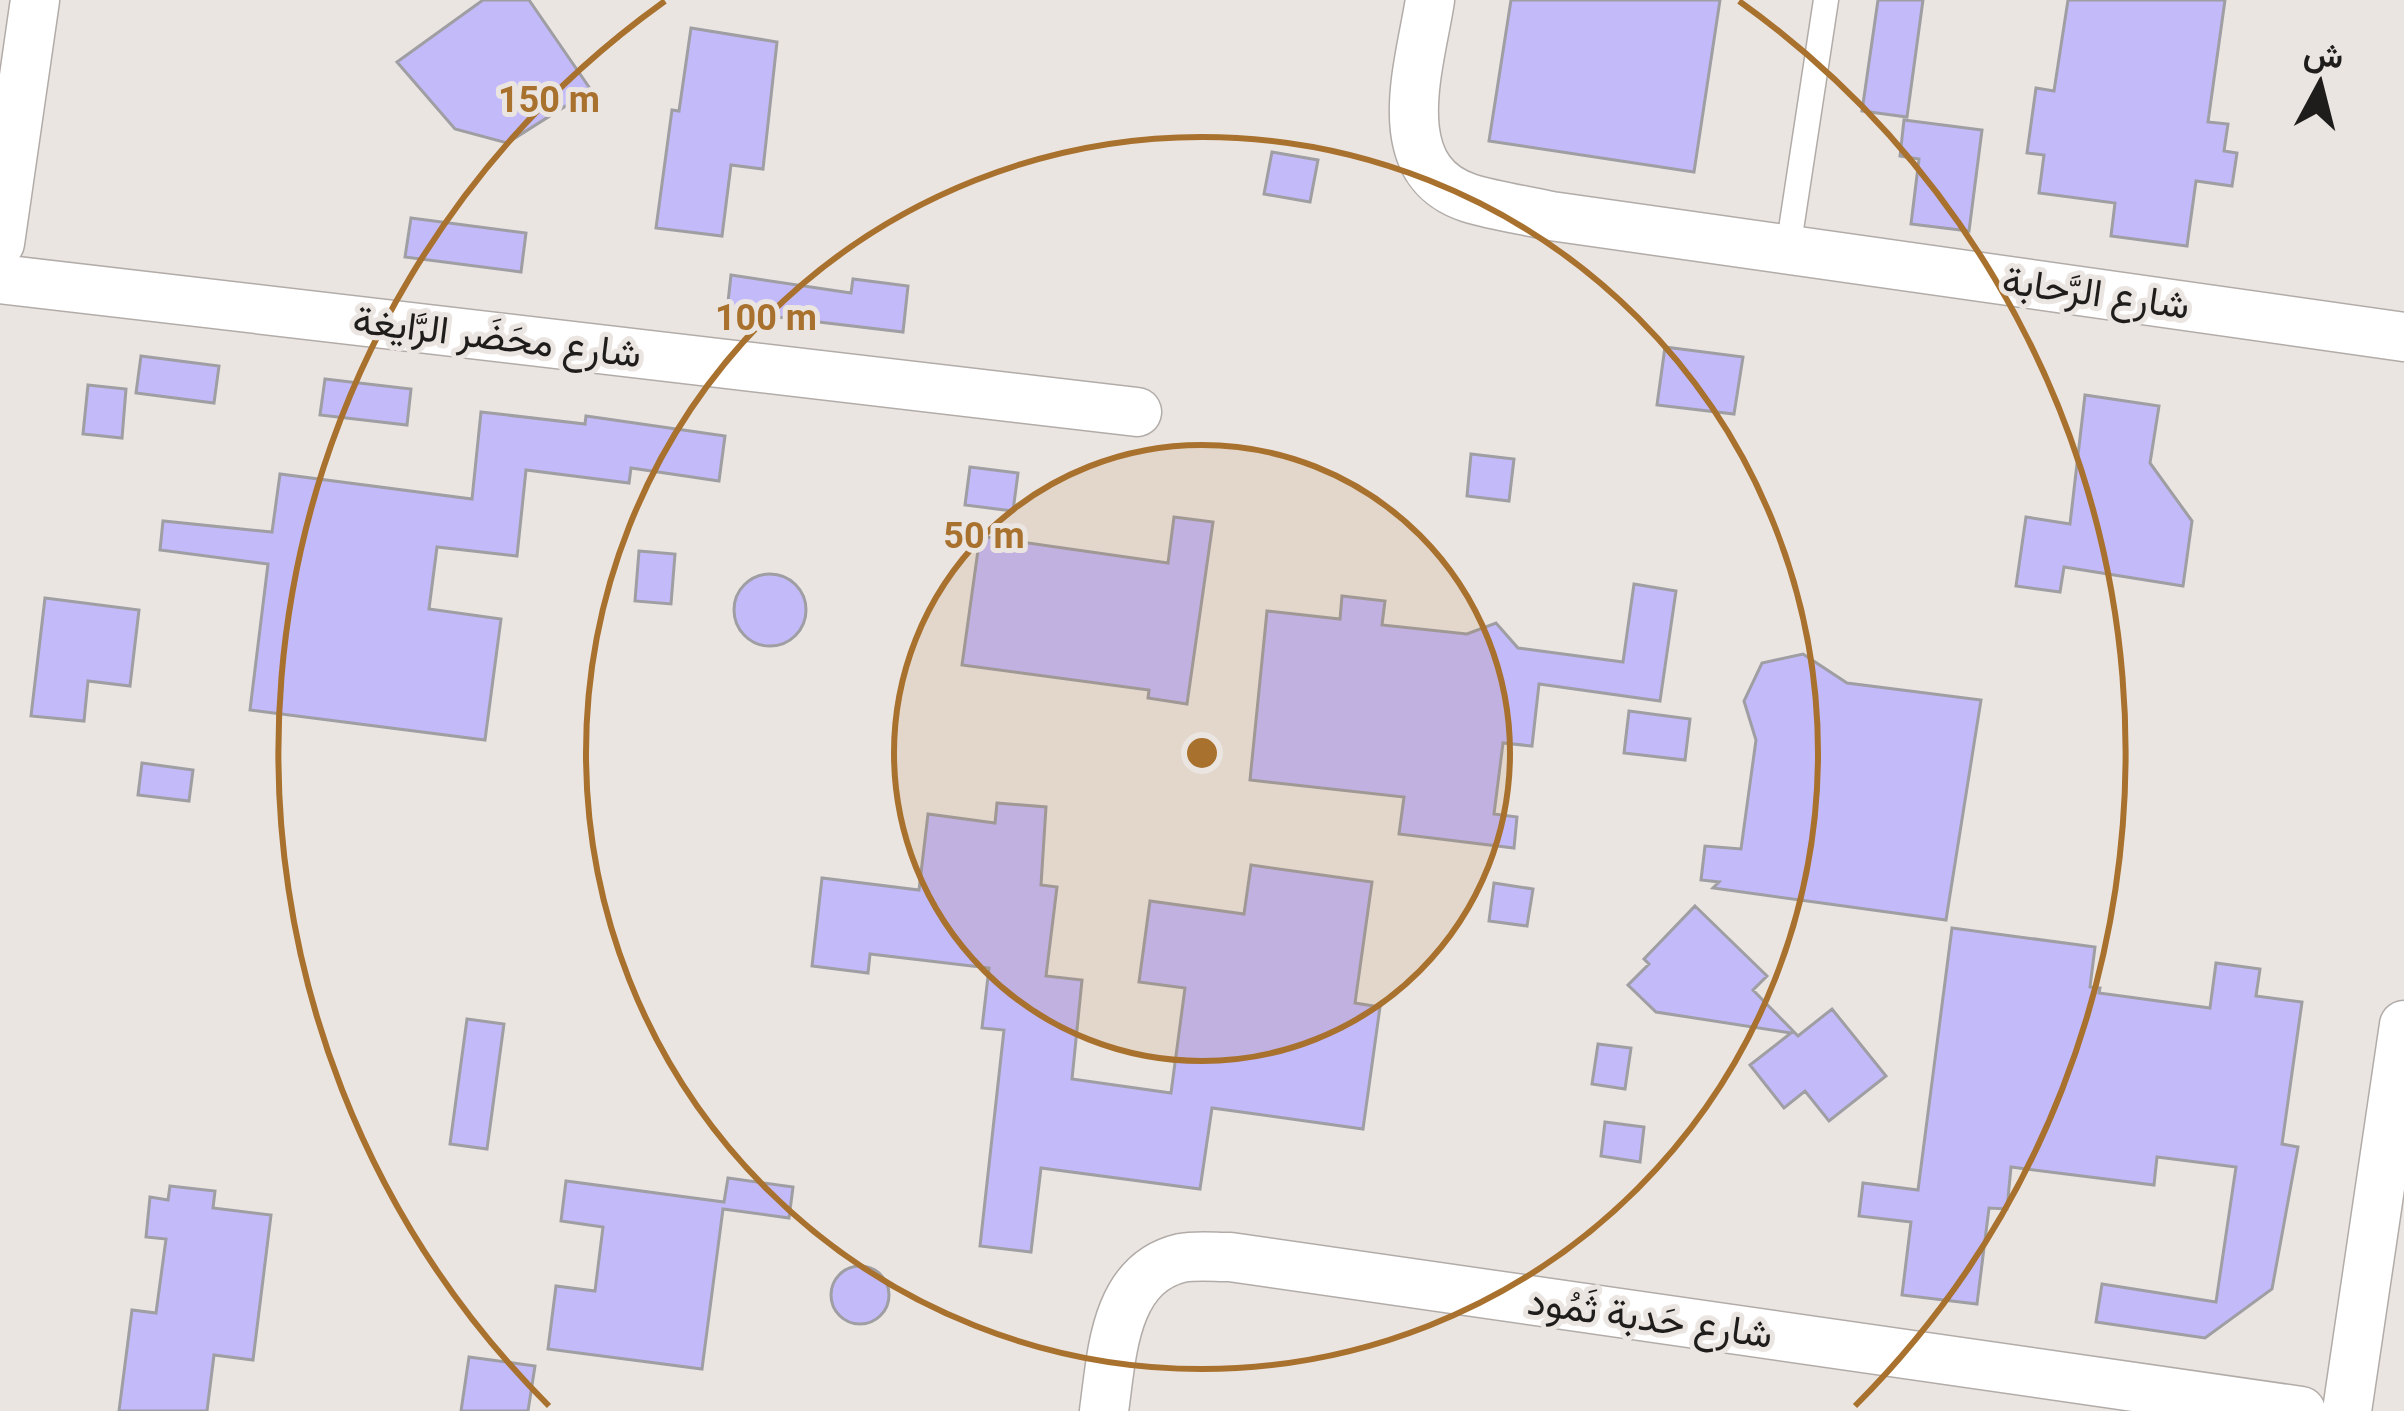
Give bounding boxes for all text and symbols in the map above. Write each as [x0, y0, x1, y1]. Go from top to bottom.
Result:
north arrow [2260, 24, 2380, 144]
text: ش [2301, 33, 2346, 77]
text: 150 m [498, 79, 600, 121]
street label: شارع الرَّحابة [1999, 257, 2193, 332]
street label: شارع محَضَر الرَّايغة [350, 296, 644, 380]
text: 100 m [715, 297, 817, 339]
text: 50 m [943, 515, 1025, 557]
centre of rings [1181, 732, 1223, 774]
street label: شارع حَدبة ثَمُود [1524, 1278, 1775, 1361]

